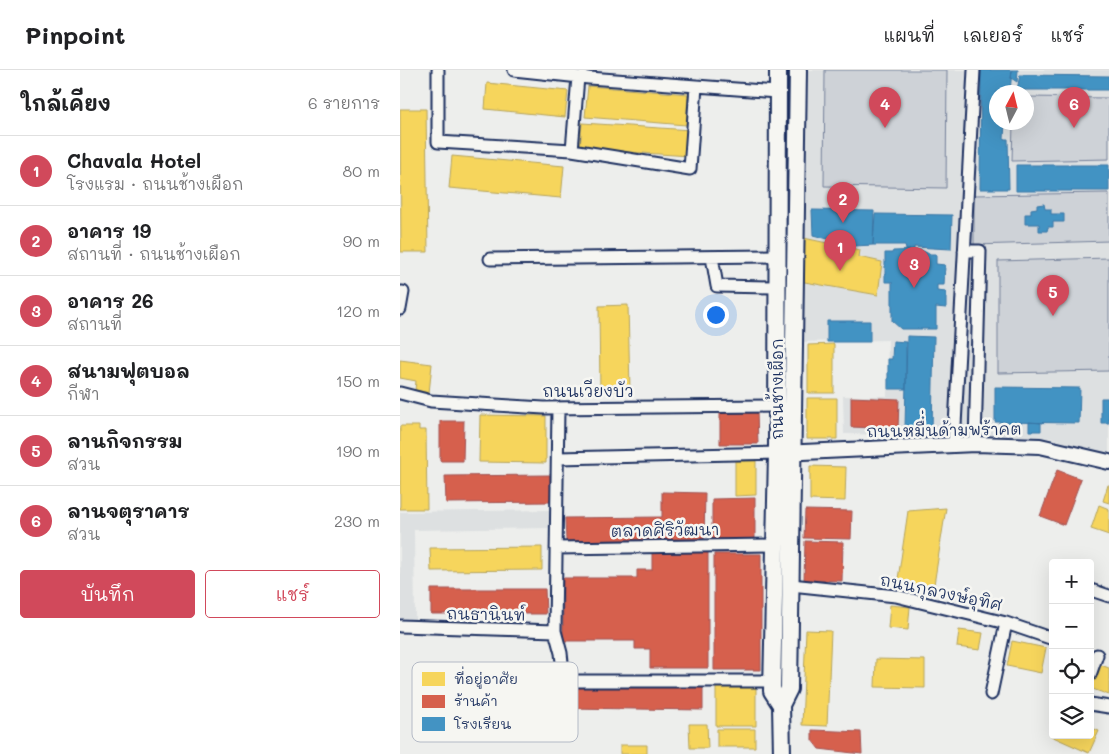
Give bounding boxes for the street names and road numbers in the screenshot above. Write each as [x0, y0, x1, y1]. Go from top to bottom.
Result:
street label: ถนนช้างเผือก [765, 338, 787, 440]
street label: ถนนเวียงบัว [542, 379, 634, 401]
street label: ถนนหมื่่นด้ามพร้าคต [866, 408, 1022, 441]
street label: ตลาดศิริวัฒนา [611, 518, 719, 541]
street label: ถนนกุลวงษ์อุทิศ [878, 568, 1005, 618]
street label: ถนธานินท์ [446, 602, 526, 625]

